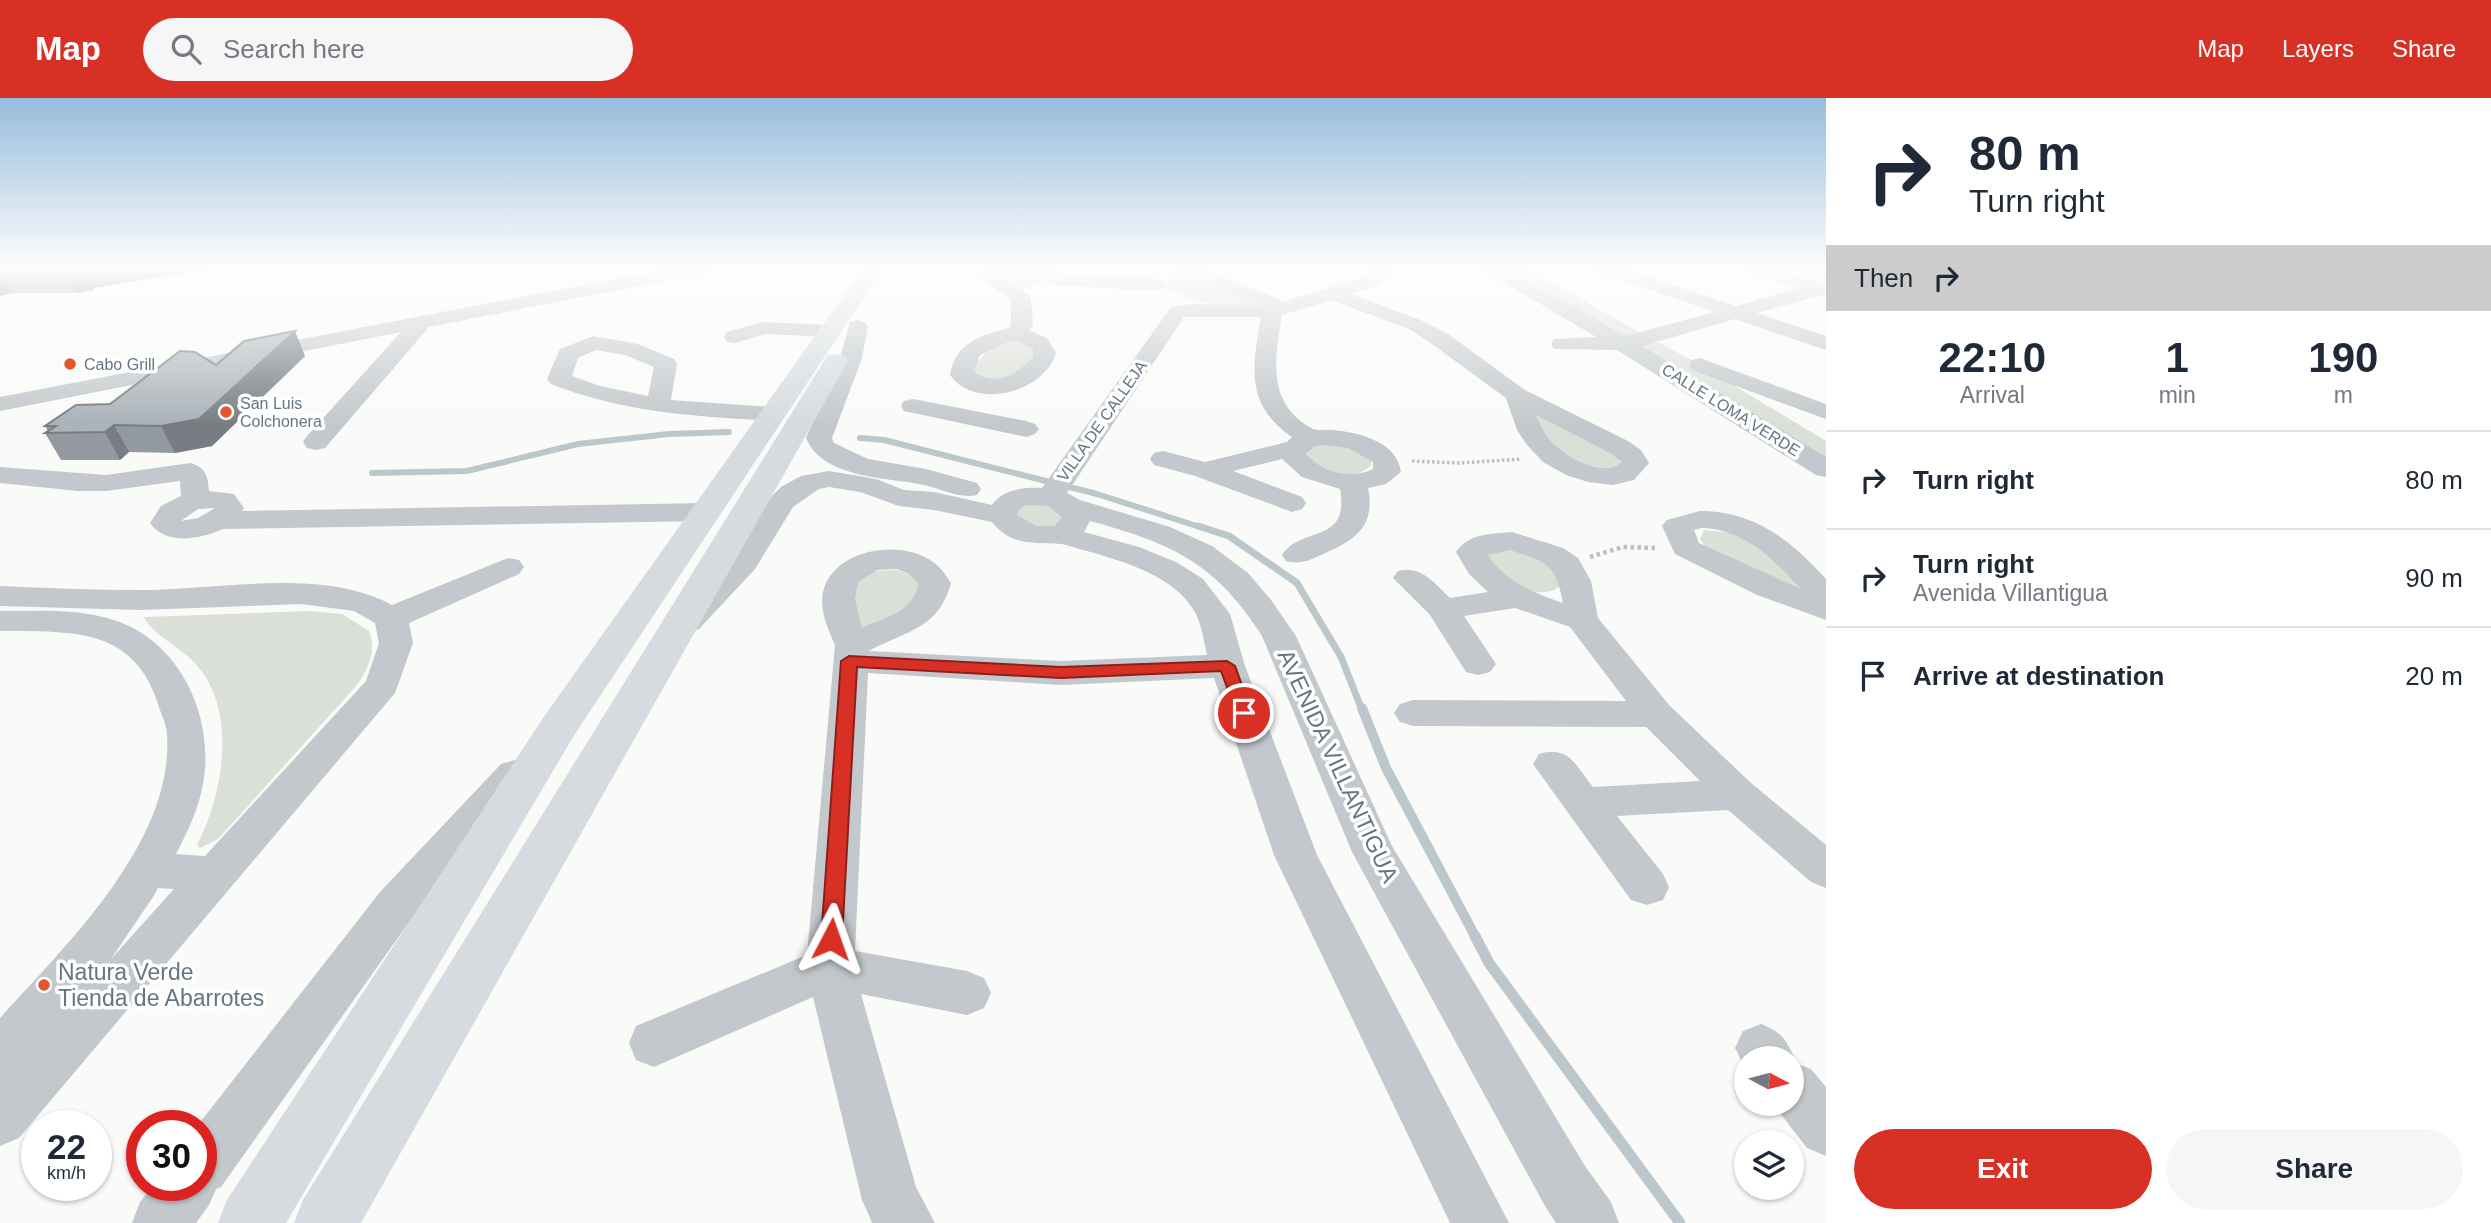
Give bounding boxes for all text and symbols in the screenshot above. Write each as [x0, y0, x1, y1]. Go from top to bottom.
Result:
search box [143, 18, 633, 81]
text: Map [35, 30, 101, 67]
icon: search [167, 30, 205, 68]
text: Search here [223, 34, 365, 64]
text: Map [2197, 35, 2244, 62]
text: Layers [2282, 35, 2354, 62]
text: Share [2392, 35, 2456, 62]
icon: right [1854, 126, 1945, 217]
text: 80 m [1969, 126, 2081, 180]
text: Turn right [1969, 183, 2105, 219]
icon: right [1927, 259, 1965, 297]
text: Then [1854, 263, 1913, 293]
text: 22:10 [1939, 334, 2046, 381]
text: 1 [2165, 334, 2189, 381]
text: 190 [2308, 334, 2378, 381]
marker: Cabo Grill [62, 356, 78, 372]
place label: Cabo Grill [84, 356, 155, 373]
street label: VILLA DE CALLEJA [1054, 357, 1150, 485]
street label: CALLE LOMA VERDE [1659, 361, 1803, 459]
text: Arrival [1960, 382, 2025, 408]
text: min [2159, 382, 2196, 408]
text: m [2334, 382, 2353, 408]
place label: San Luis Colchonera [240, 395, 322, 430]
marker: San Luis Colchonera [218, 404, 234, 420]
icon: right [1854, 461, 1892, 499]
text: Turn right [1913, 465, 2034, 495]
text: 80 m [2405, 465, 2463, 495]
text: Turn right [1913, 549, 2034, 579]
icon: right [1854, 559, 1892, 597]
text: 90 m [2405, 563, 2463, 593]
text: Avenida Villantigua [1913, 580, 2108, 606]
street label: AVENIDA VILLANTIGUA [1273, 645, 1404, 887]
icon: arrive [1854, 657, 1892, 695]
text: Arrive at destination [1913, 661, 2164, 691]
text: 20 m [2405, 661, 2463, 691]
pin [1214, 683, 1274, 743]
icon: arrive [1225, 694, 1263, 732]
position arrow [794, 902, 868, 976]
place label: Natura Verde Tienda de Abarrotes [58, 959, 264, 1011]
marker: Natura Verde Tienda de Abarrotes [36, 977, 52, 993]
north arrow [1734, 1046, 1804, 1116]
map controls [1734, 1046, 1804, 1200]
speed limit sign: 30 [126, 1110, 217, 1201]
text: 22 [47, 1127, 86, 1166]
button: Exit [1854, 1129, 2152, 1209]
button: Share [2166, 1129, 2463, 1209]
button: layers [1734, 1130, 1804, 1200]
text: km/h [47, 1163, 86, 1183]

